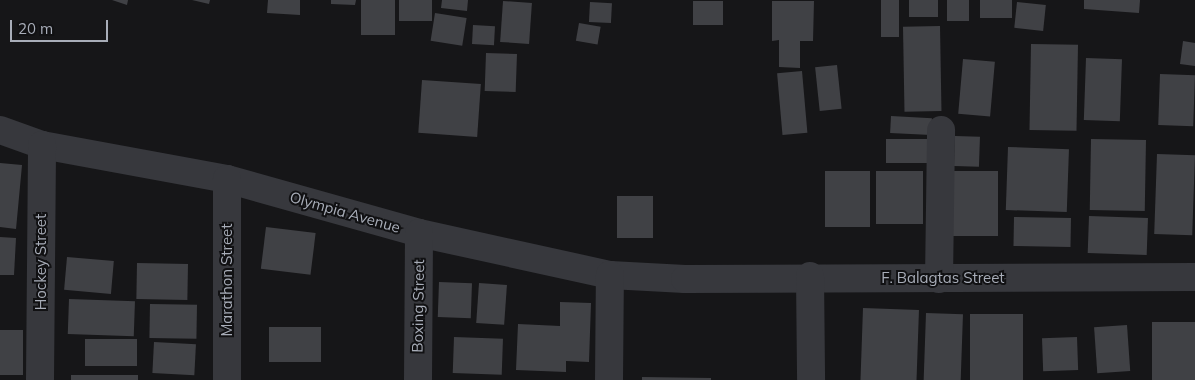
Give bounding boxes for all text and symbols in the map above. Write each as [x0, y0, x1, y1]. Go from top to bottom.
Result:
scale bar [12, 10, 110, 42]
text: 20 m [18, 19, 53, 38]
street label: Olympia Avenue [288, 188, 402, 236]
street label: Hockey Street [32, 214, 50, 310]
street label: Marathon Street [218, 223, 236, 337]
street label: Boxing Street [408, 259, 428, 353]
street label: F. Balagtas Street [881, 269, 1005, 287]

